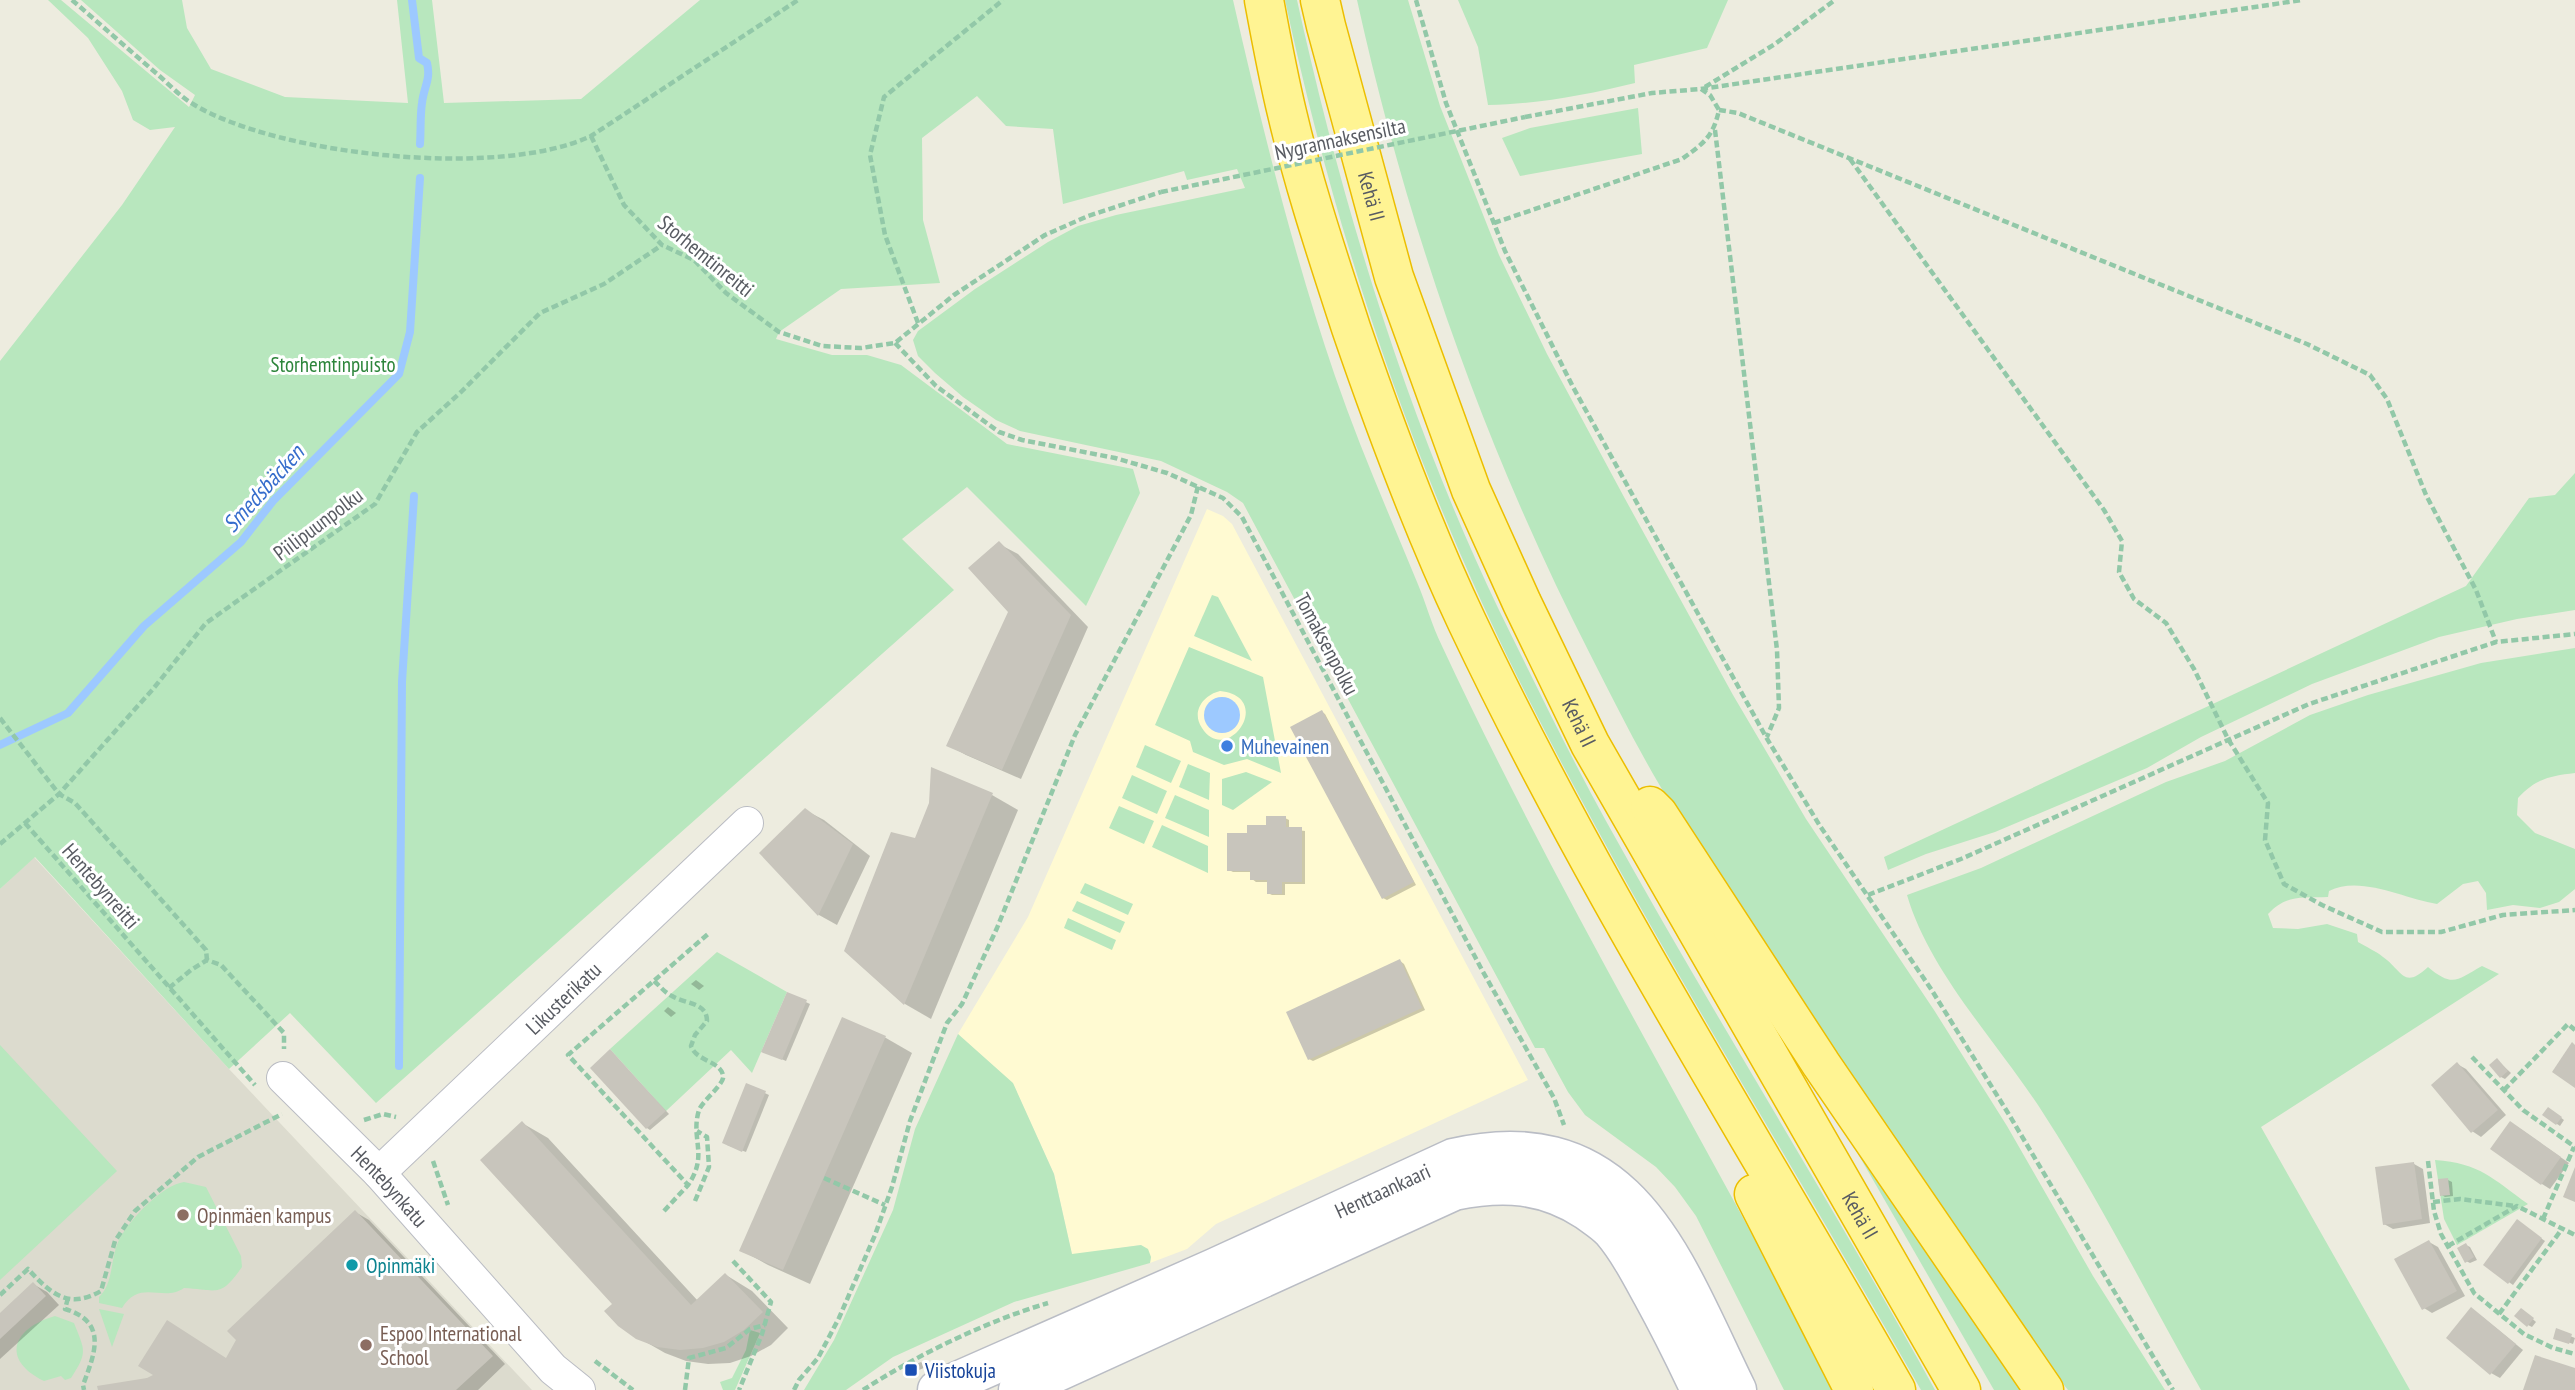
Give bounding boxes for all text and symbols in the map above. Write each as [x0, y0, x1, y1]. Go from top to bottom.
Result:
street label: Nygrannaksensilta [1272, 112, 1408, 166]
street label: Kehä II [1353, 168, 1392, 224]
street label: Storhemtinreitti [653, 209, 759, 303]
park label: Storhemtinpuisto [270, 351, 396, 378]
water label: Smedsbäcken [216, 437, 311, 538]
street label: Piilipuunpolku [268, 482, 368, 566]
street label: Tomaksenpolku [1289, 588, 1365, 700]
street label: Kehä II [1557, 694, 1603, 751]
place label: Muhevainen [1241, 733, 1329, 760]
marker: Muhevainen [1219, 738, 1235, 754]
street label: Hentebynreitti [57, 838, 145, 934]
street label: Likusterikatu [520, 956, 606, 1040]
street label: Hentebynkatu [346, 1140, 434, 1232]
street label: Henttaankaari [1330, 1157, 1434, 1224]
street label: Kehä II [1836, 1187, 1885, 1244]
place label: Opinmäen kampus [197, 1202, 331, 1229]
marker: Opinmäen kampus [175, 1207, 191, 1223]
place label: Opinmäki [366, 1252, 435, 1279]
marker: Opinmäki [344, 1257, 360, 1273]
place label: Espoo International School [380, 1320, 522, 1371]
marker: Espoo International School [358, 1337, 374, 1353]
place label: Viistokuja [924, 1357, 996, 1384]
marker: Viistokuja [903, 1362, 919, 1378]

